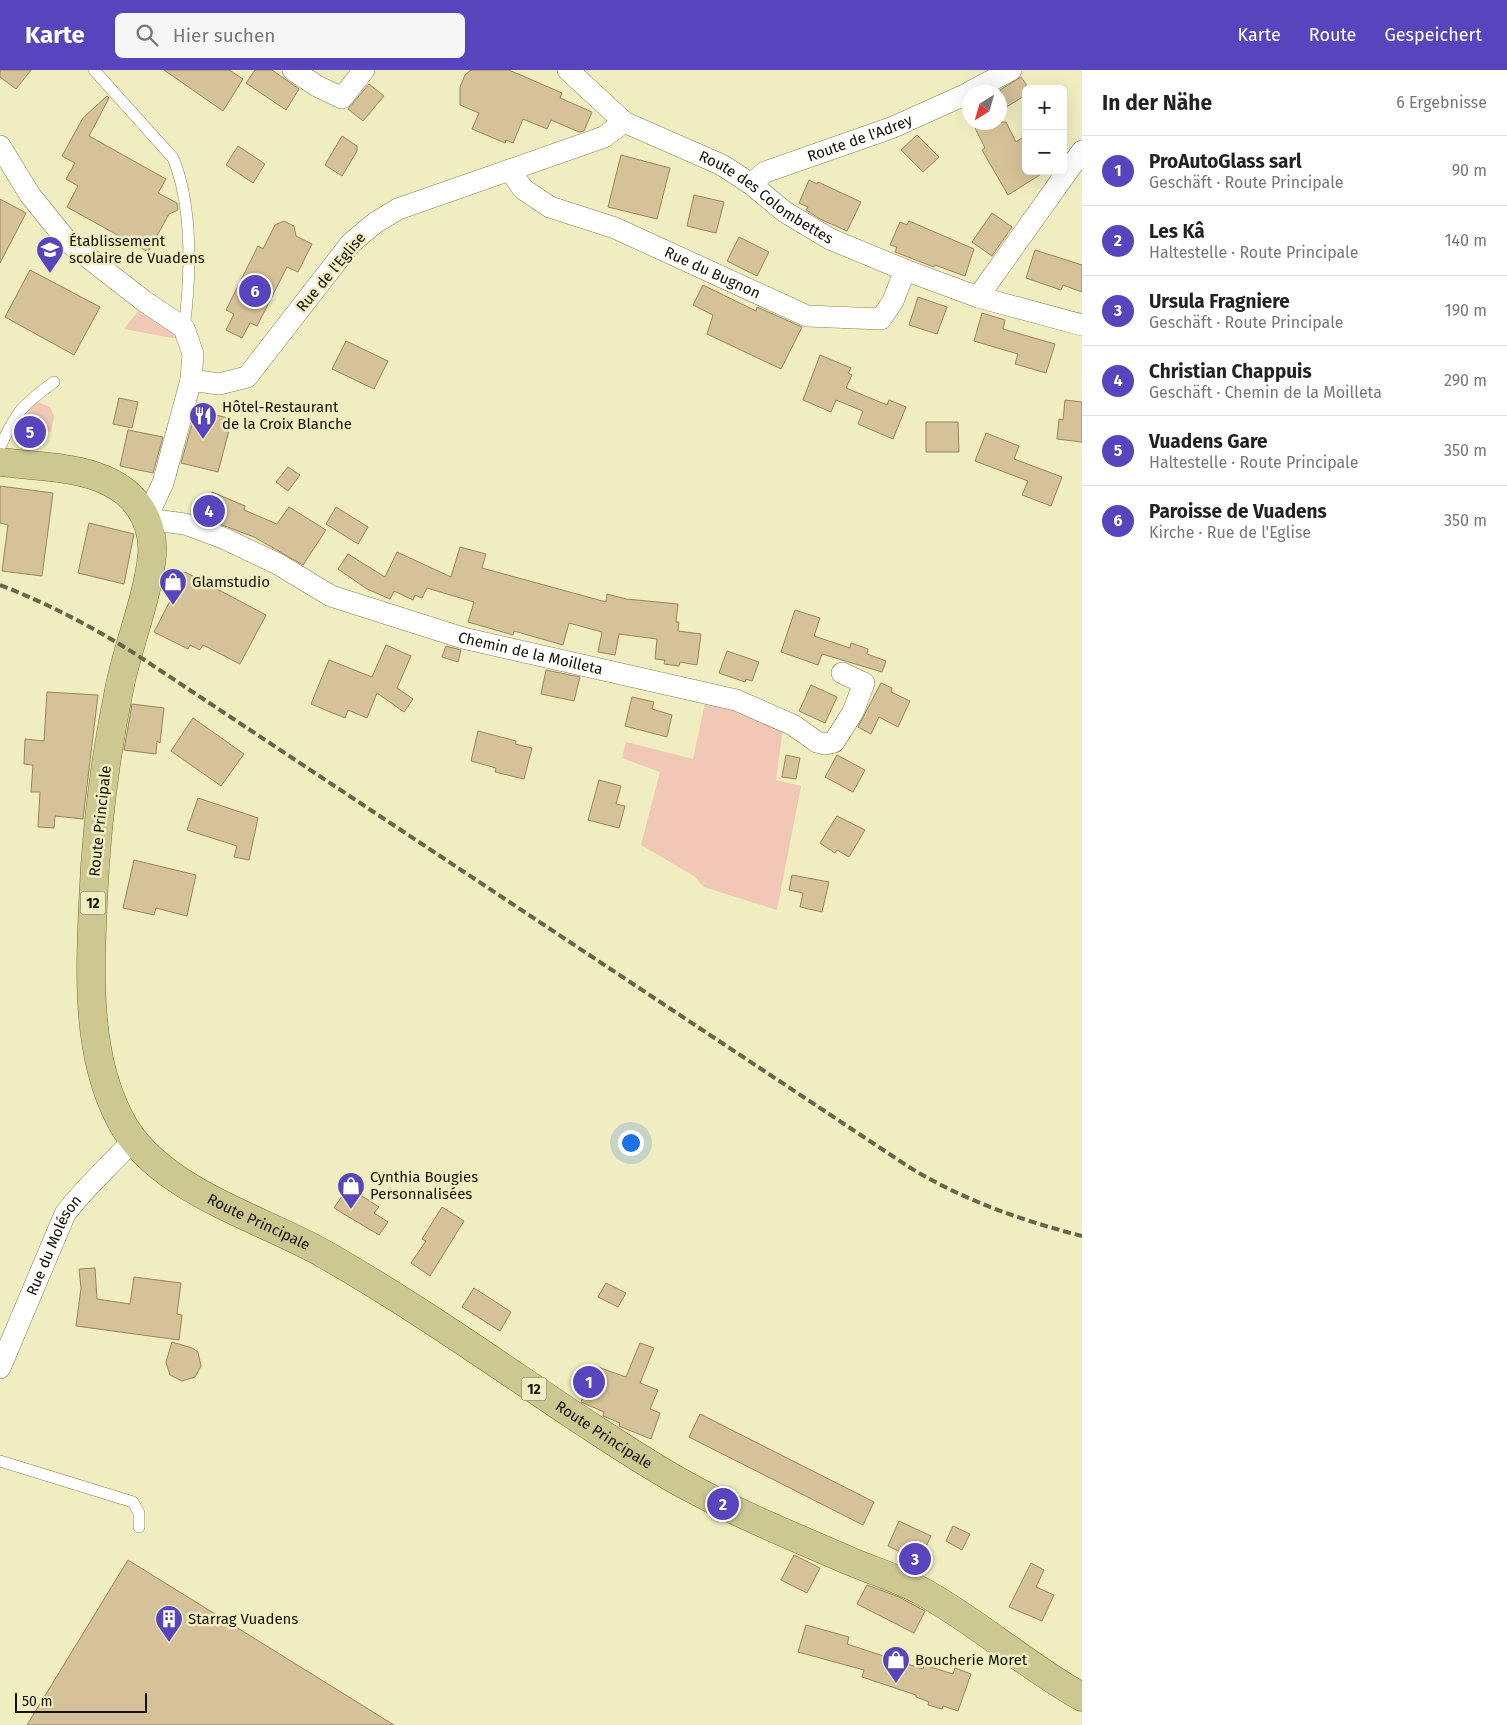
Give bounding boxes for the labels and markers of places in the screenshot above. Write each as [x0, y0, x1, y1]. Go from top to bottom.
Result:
place label: Établissement scolaire de Vuadens [69, 232, 205, 267]
school or university icon: Établissement scolaire de Vuadens [35, 235, 65, 274]
pin: 6 [239, 272, 271, 310]
place label: Hôtel-Restaurant de la Croix Blanche [222, 398, 352, 433]
restaurant icon: Hôtel-Restaurant de la Croix Blanche [188, 401, 218, 440]
pin: 5 [14, 413, 46, 451]
pin: 4 [193, 492, 225, 530]
shop icon: Glamstudio [158, 567, 188, 606]
place label: Glamstudio [192, 573, 270, 591]
place label: Cynthia Bougies Personnalisées [370, 1168, 478, 1203]
shop icon: Cynthia Bougies Personnalisées [336, 1171, 366, 1210]
pin: 1 [573, 1363, 605, 1401]
pin: 2 [707, 1485, 739, 1523]
pin: 3 [899, 1540, 931, 1578]
building icon: Starrag Vuadens [154, 1604, 184, 1643]
place label: Starrag Vuadens [188, 1610, 298, 1628]
shop icon: Boucherie Moret [881, 1645, 911, 1684]
place label: Boucherie Moret [915, 1651, 1028, 1669]

